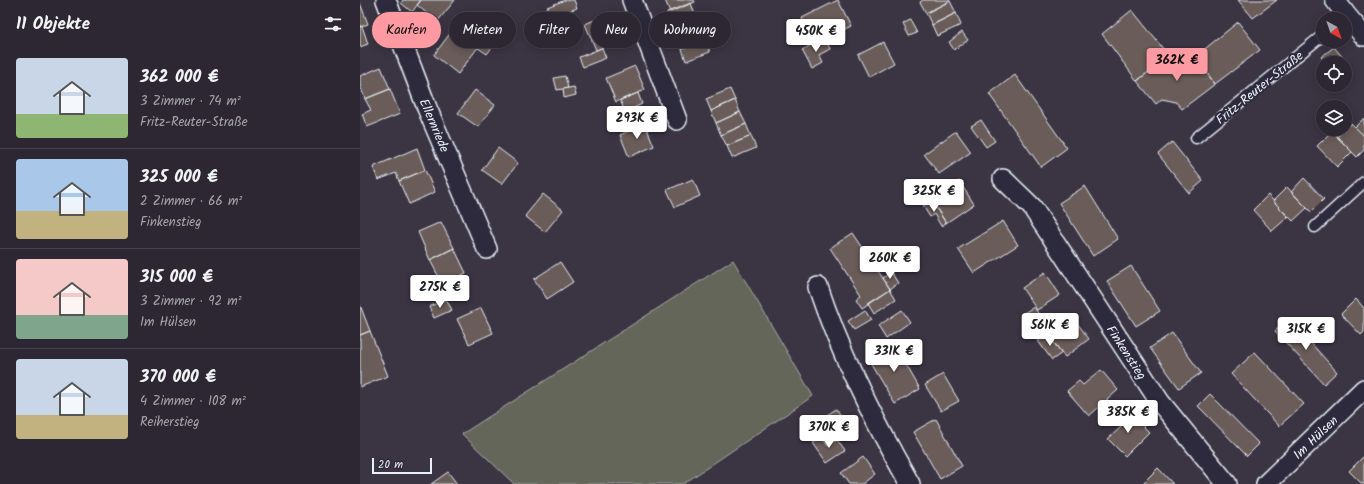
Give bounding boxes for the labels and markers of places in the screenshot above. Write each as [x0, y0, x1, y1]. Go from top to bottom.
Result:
pin: 450K € [783, 19, 849, 53]
pin: 362K € [1144, 48, 1210, 82]
pin: 293K € [604, 106, 670, 140]
pin: 325K € [901, 179, 967, 213]
pin: 260K € [857, 246, 923, 280]
pin: 275K € [407, 275, 473, 309]
pin: 561K € [1017, 313, 1083, 347]
pin: 315K € [1273, 317, 1339, 351]
pin: 331K € [861, 339, 927, 373]
pin: 385K € [1095, 400, 1161, 434]
pin: 370K € [796, 415, 862, 449]

